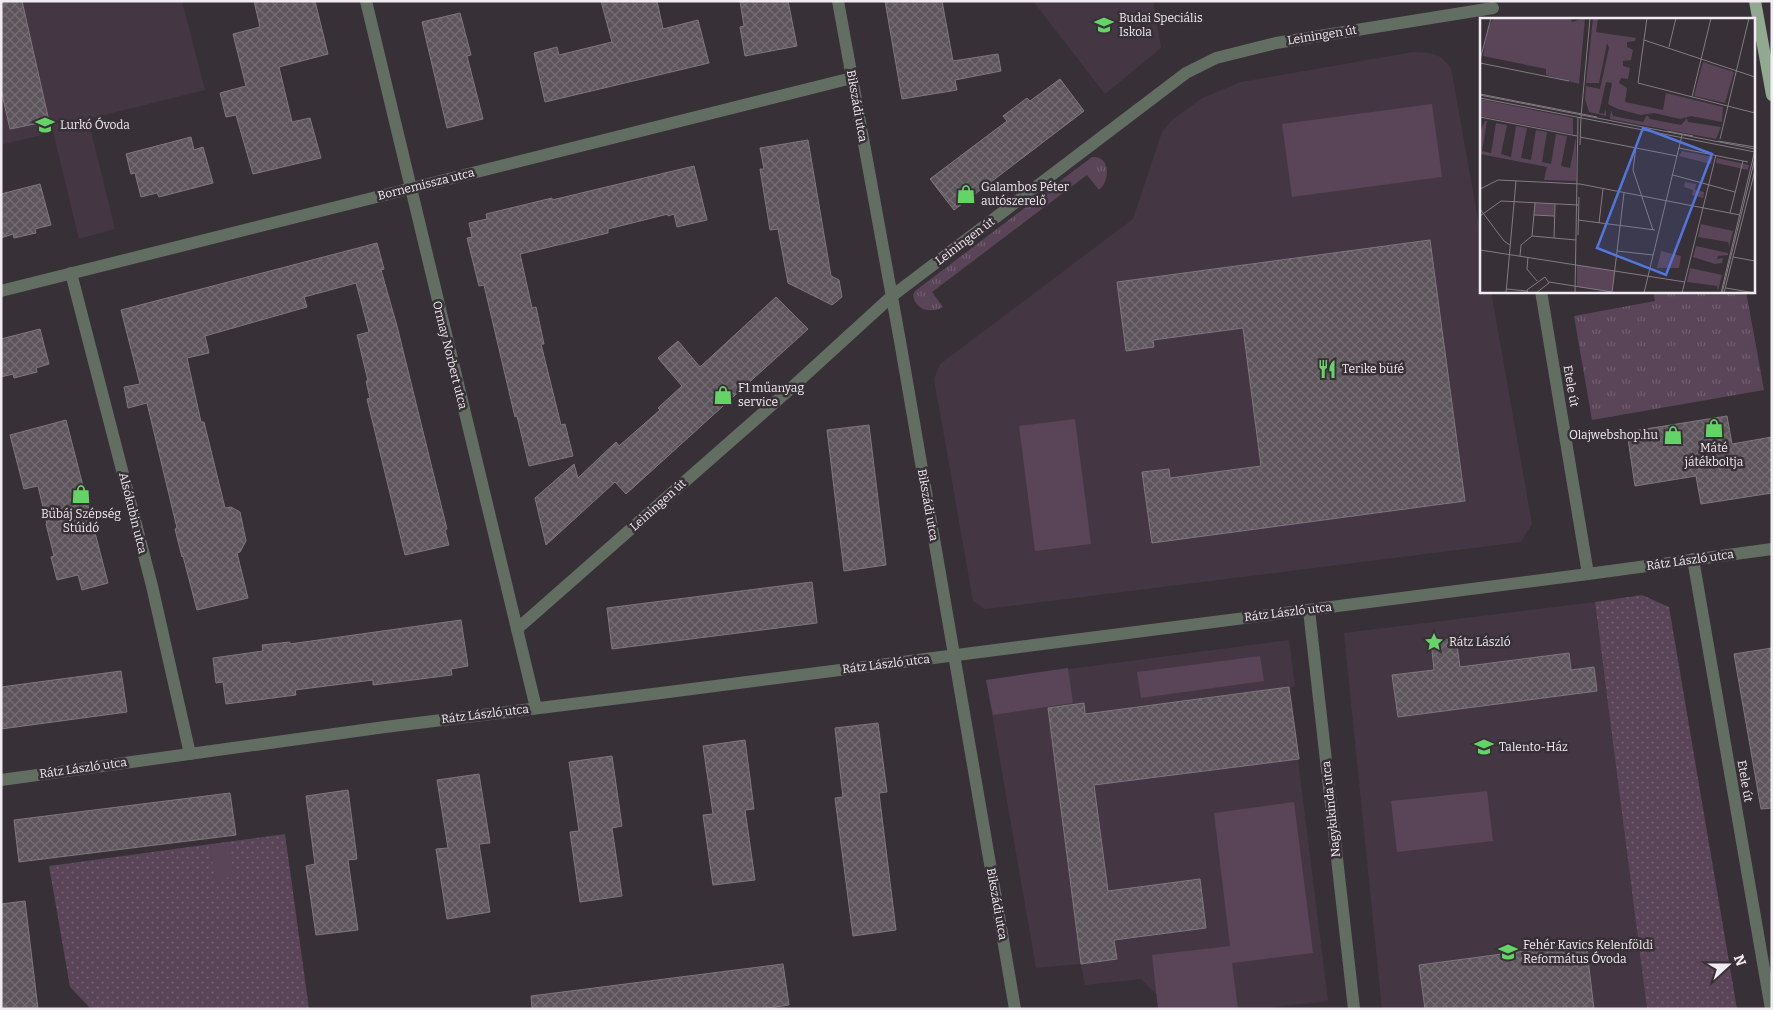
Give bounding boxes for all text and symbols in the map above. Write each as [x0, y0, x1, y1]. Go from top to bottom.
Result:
place label: Budai Speciális Iskola [1119, 11, 1203, 39]
school or university icon: Budai Speciális Iskola [1093, 14, 1115, 36]
inset map [1480, 18, 1756, 292]
street label: Leiningen út [1286, 22, 1358, 47]
street label: Bikszádi utca [844, 69, 870, 143]
school or university icon: Lurkó Óvoda [34, 114, 56, 136]
place label: Lurkó Óvoda [60, 117, 130, 132]
street label: Bornemissza utca [376, 165, 476, 203]
place label: Galambos Péter autószerelő [981, 180, 1070, 208]
shop icon: Galambos Péter autószerelő [955, 183, 977, 205]
street label: Leiningen út [933, 214, 998, 268]
street label: Ormay Norbert utca [430, 299, 470, 411]
restaurant icon: Terike büfé [1316, 358, 1338, 380]
place label: Terike büfé [1342, 362, 1404, 376]
street label: Etele út [1560, 364, 1582, 409]
place label: F1 műanyag service [738, 381, 804, 409]
shop icon: F1 műanyag service [712, 384, 734, 406]
shop icon: Máté játékboltja [1703, 417, 1725, 439]
shop icon: Olajwebshop.hu [1662, 424, 1684, 446]
place label: Olajwebshop.hu [1569, 428, 1659, 442]
place label: Máté játékboltja [1684, 441, 1744, 469]
street label: Bikszádi utca [915, 468, 941, 542]
street label: Alsókubin utca [116, 471, 150, 555]
street label: Leiningen út [627, 476, 689, 534]
shop icon: Bűbáj Szépség Stúidó [70, 483, 92, 505]
place label: Bűbáj Szépség Stúidó [41, 507, 121, 535]
street label: Rátz László utca [1645, 547, 1735, 573]
street label: Rátz László utca [1243, 600, 1333, 624]
place icon: Rátz László [1423, 631, 1445, 653]
place label: Rátz László [1449, 635, 1511, 649]
street label: Rátz László utca [841, 652, 931, 676]
street label: Rátz László utca [440, 702, 530, 726]
school or university icon: Talento-Ház [1473, 736, 1495, 758]
place label: Talento-Ház [1499, 740, 1568, 754]
street label: Rátz László utca [38, 755, 128, 781]
street label: Etele út [1734, 759, 1756, 804]
street label: Nagykikinda utca [1319, 760, 1343, 858]
street label: Bikszádi utca [984, 867, 1010, 941]
place label: Fehér Kavics Kelenföldi Református Óvoda [1523, 938, 1654, 966]
north arrow [1703, 940, 1753, 990]
school or university icon: Fehér Kavics Kelenföldi Református Óvoda [1497, 941, 1519, 963]
text: N [1730, 952, 1750, 969]

